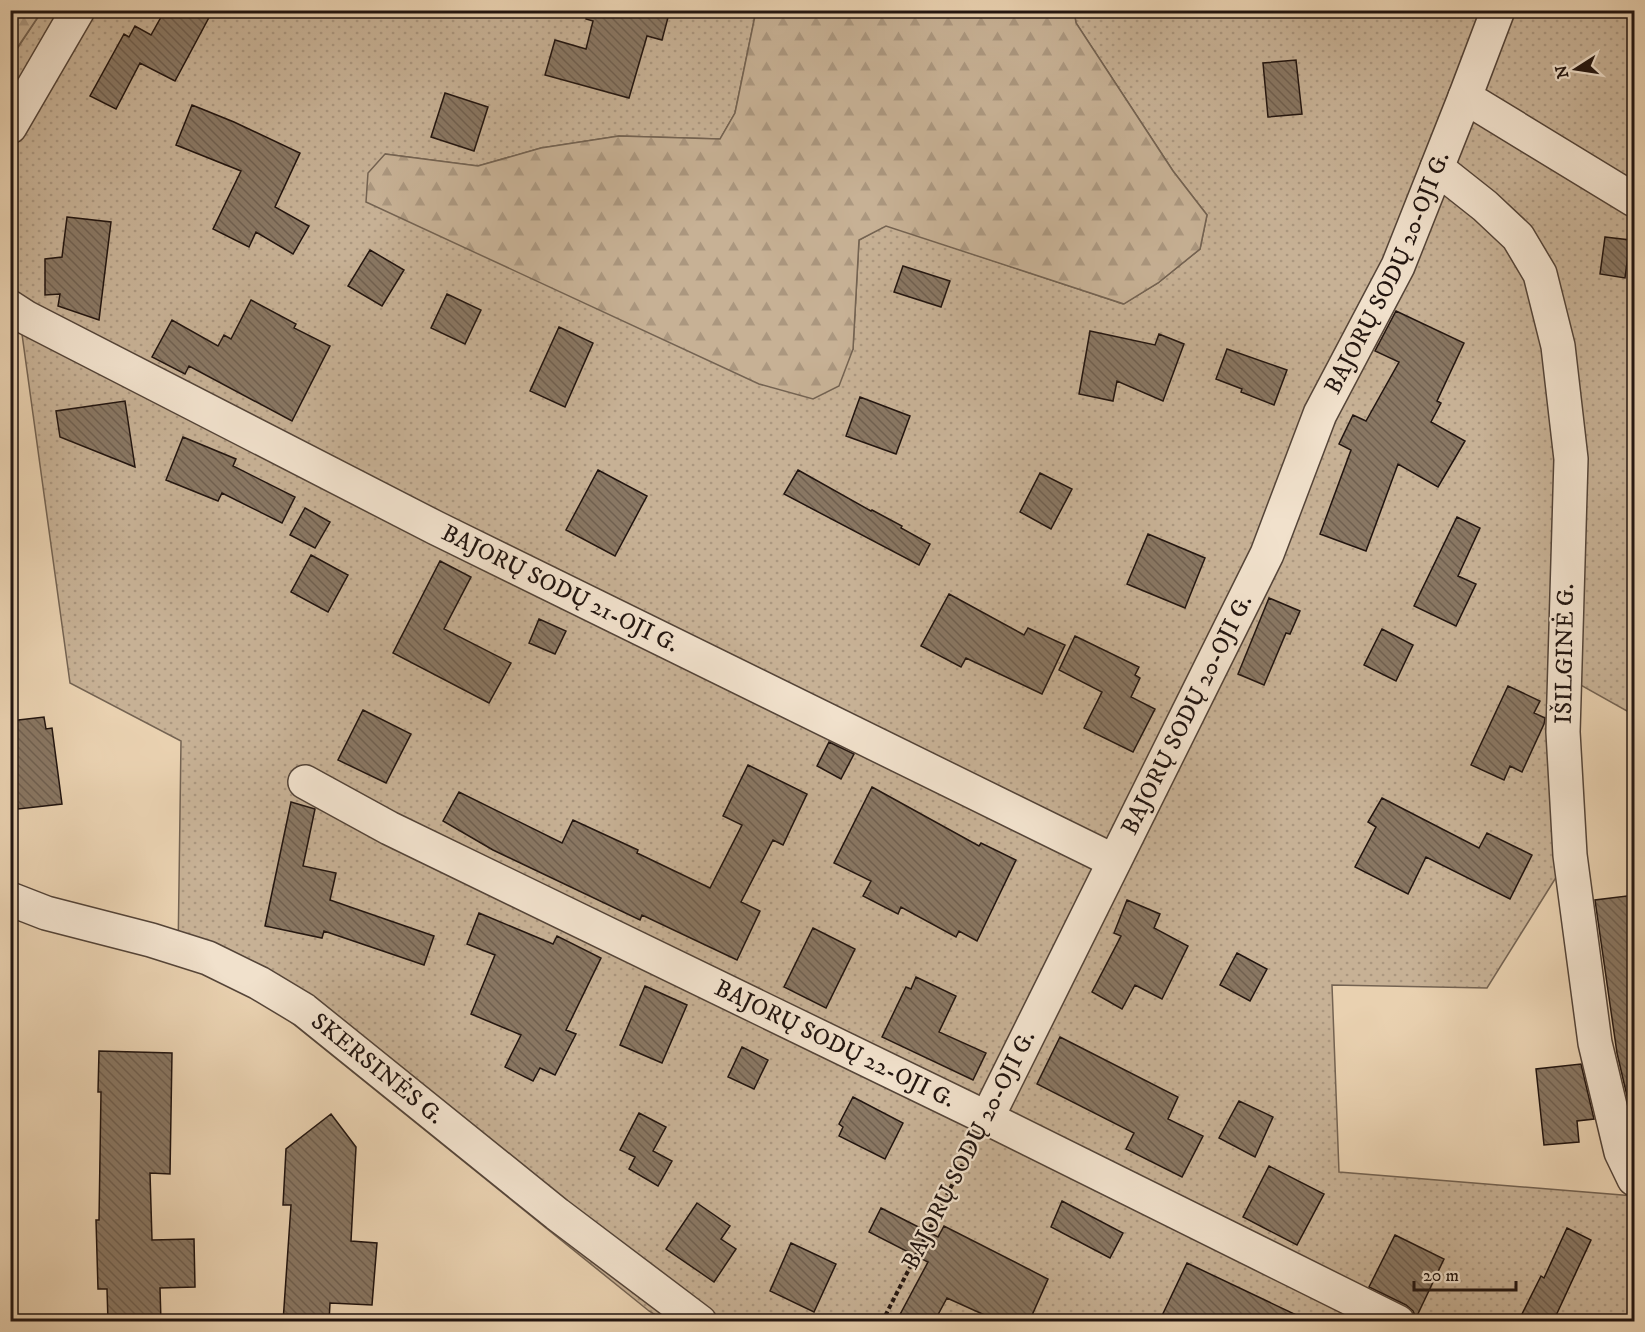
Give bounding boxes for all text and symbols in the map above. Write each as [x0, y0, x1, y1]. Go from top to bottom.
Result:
north arrow [1546, 39, 1606, 99]
text: N [1551, 63, 1573, 80]
street label: BAJORŲ SODŲ 20-OJI G. [1318, 147, 1457, 399]
street label: BAJORŲ SODŲ 21-OJI G. [436, 518, 683, 660]
street label: IŠILGINĖ G. [1548, 584, 1581, 724]
street label: BAJORŲ SODŲ 20-OJI G. [1115, 590, 1259, 840]
street label: BAJORŲ SODŲ 22-OJI G. [710, 973, 960, 1115]
street label: SKERSINĖS G. [305, 1007, 449, 1131]
street label: BAJORŲ SODŲ 20-OJI G. [896, 1025, 1042, 1275]
scale bar [1414, 1254, 1516, 1292]
text: 20 m [1423, 1265, 1459, 1287]

